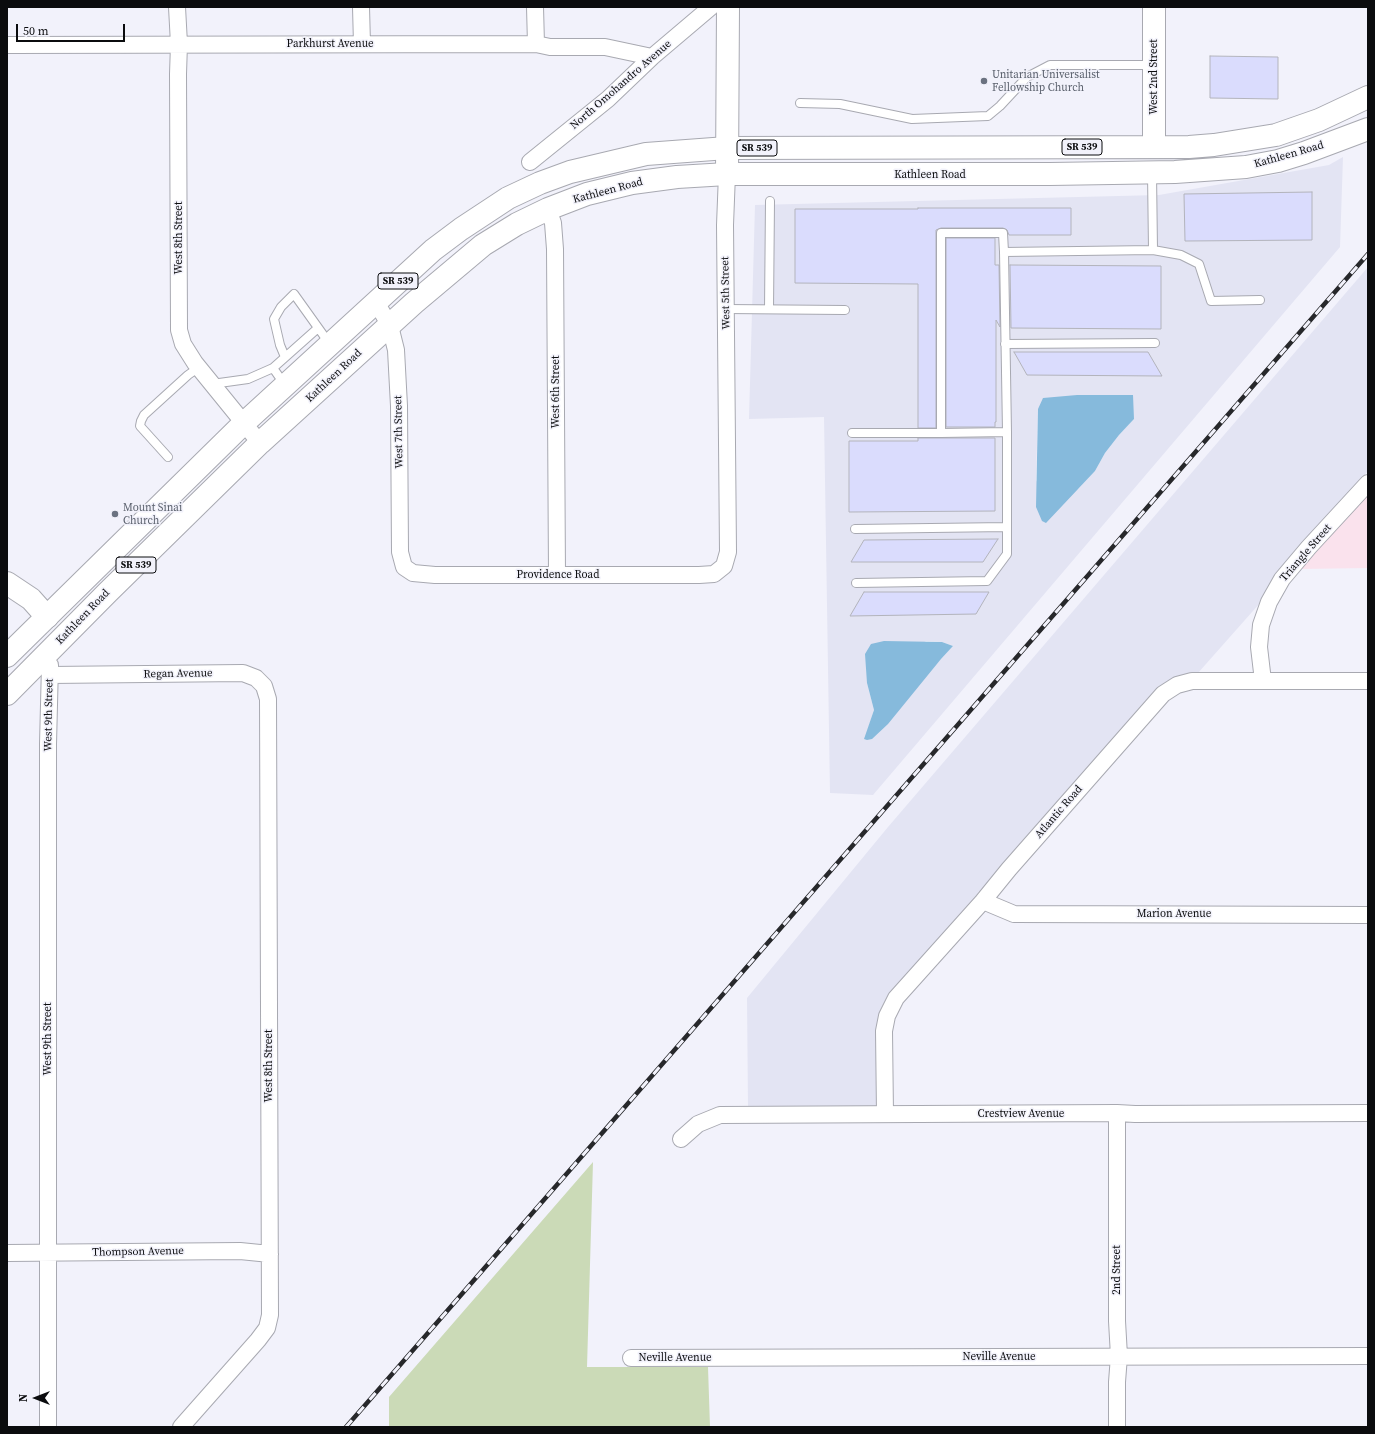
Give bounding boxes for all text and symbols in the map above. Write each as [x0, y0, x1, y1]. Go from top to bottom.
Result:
scale bar [18, 16, 127, 42]
text: 50 m [23, 23, 49, 39]
street label: Parkhurst Avenue [286, 37, 374, 51]
street label: North Omohandro Avenue [568, 38, 674, 132]
street label: West 2nd Street [1147, 39, 1161, 115]
place label: Unitarian Universalist Fellowship Church [992, 68, 1100, 94]
marker: Unitarian Universalist Fellowship Church [979, 76, 989, 86]
road number: SR 539 [1062, 139, 1102, 155]
street label: Kathleen Road [1253, 139, 1325, 171]
road number: SR 539 [737, 140, 777, 156]
street label: Kathleen Road [894, 168, 966, 182]
street label: Kathleen Road [572, 175, 644, 207]
street label: West 8th Street [172, 201, 186, 275]
street label: West 5th Street [719, 256, 733, 330]
road number: SR 539 [378, 273, 418, 289]
street label: Kathleen Road [303, 347, 365, 405]
street label: West 6th Street [549, 355, 563, 429]
street label: West 7th Street [392, 395, 406, 469]
place label: Mount Sinai Church [123, 501, 182, 527]
marker: Mount Sinai Church [110, 509, 120, 519]
street label: Triangle Street [1277, 522, 1335, 584]
road number: SR 539 [116, 557, 156, 573]
street label: Providence Road [517, 568, 599, 582]
street label: Kathleen Road [53, 587, 113, 647]
street label: Regan Avenue [143, 667, 213, 681]
street label: West 9th Street [42, 678, 56, 752]
street label: Atlantic Road [1032, 783, 1086, 841]
street label: Marion Avenue [1137, 907, 1211, 921]
street label: West 9th Street [41, 1002, 55, 1076]
street label: West 8th Street [262, 1029, 276, 1103]
street label: Crestview Avenue [978, 1107, 1064, 1121]
street label: Thompson Avenue [92, 1245, 184, 1259]
street label: 2nd Street [1110, 1245, 1124, 1295]
street label: Neville Avenue [962, 1350, 1036, 1364]
street label: Neville Avenue [638, 1351, 712, 1365]
north arrow [16, 1378, 56, 1418]
text: N [16, 1394, 31, 1402]

